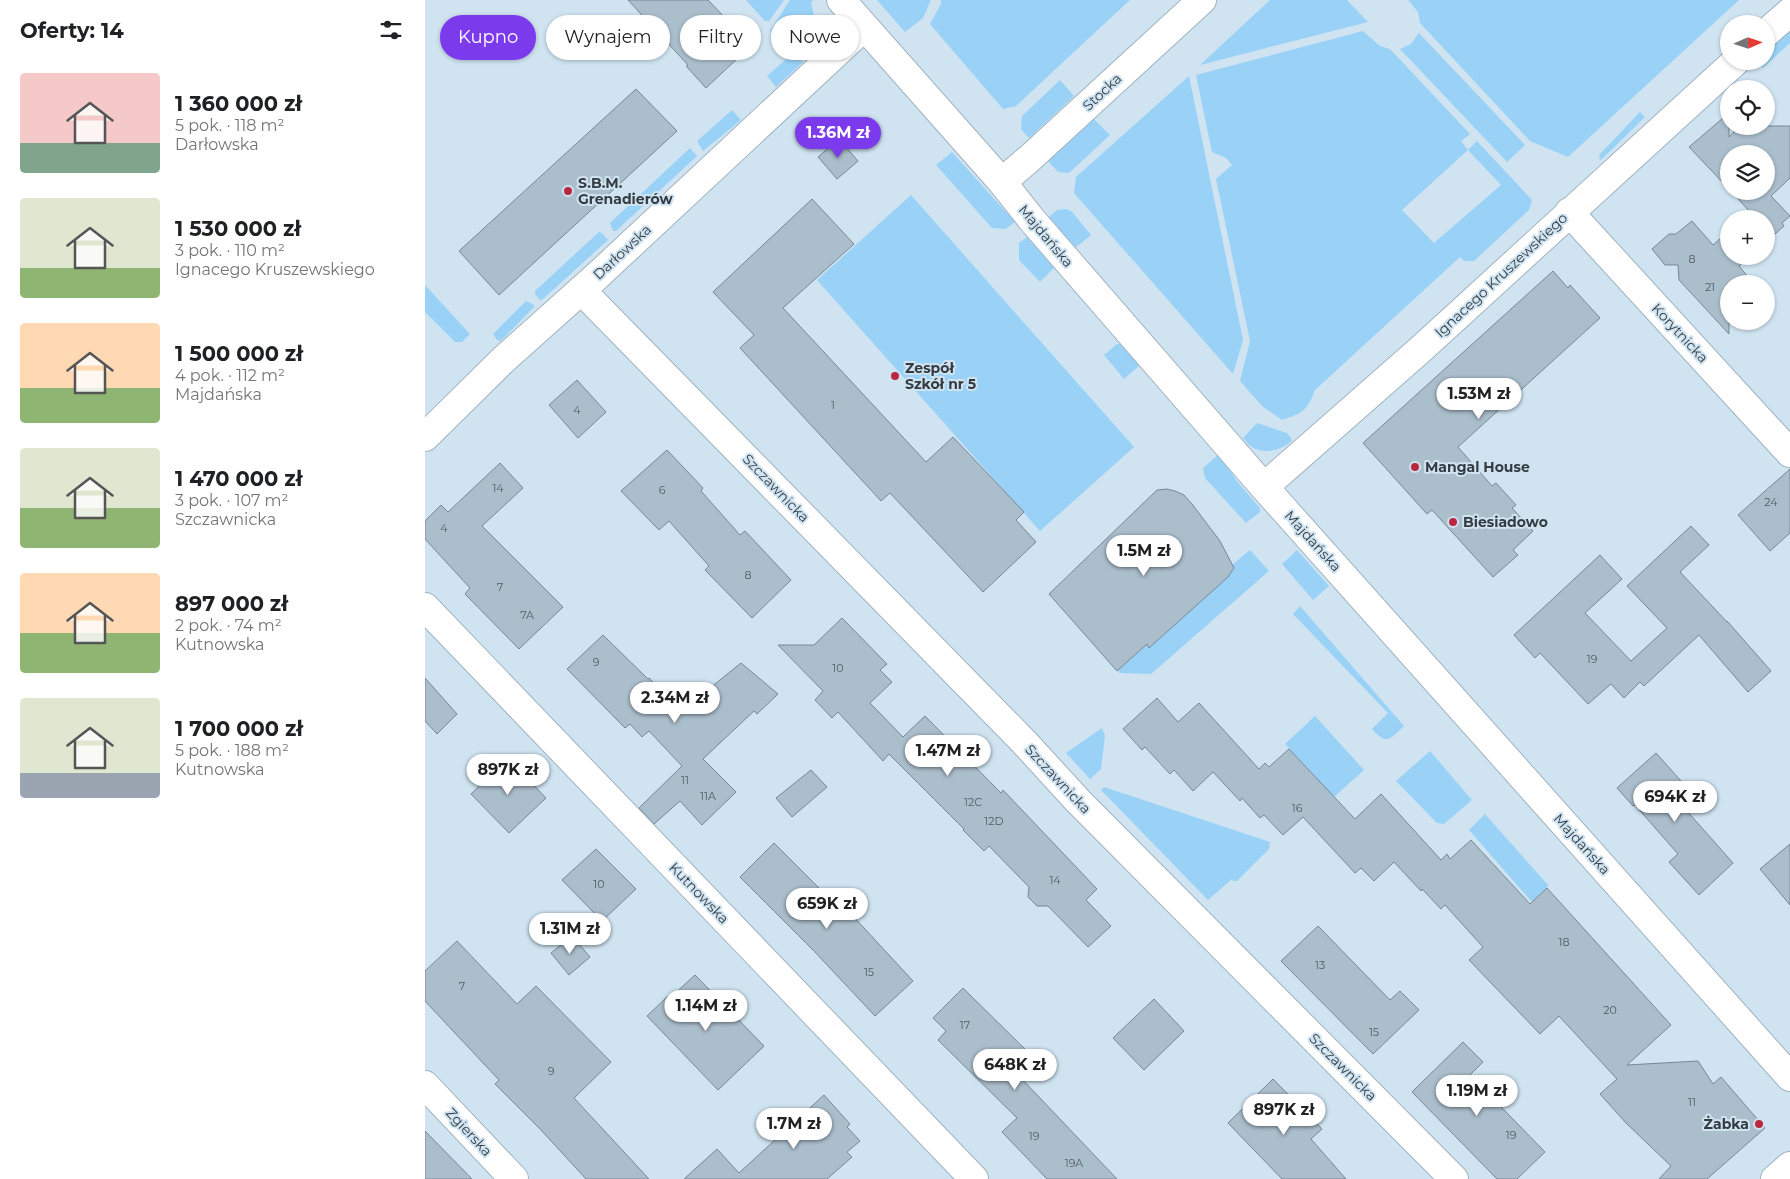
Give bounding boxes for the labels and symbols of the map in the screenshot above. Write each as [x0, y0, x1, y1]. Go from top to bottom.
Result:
north arrow [1720, 15, 1775, 70]
street label: Stocka [1079, 69, 1125, 115]
pin: 1.36M zł [786, 116, 890, 159]
place label: S.B.M. Grenadierów [578, 174, 674, 208]
marker: S.B.M. Grenadierów [562, 185, 574, 197]
street label: Majdańska [1015, 201, 1077, 271]
street label: Ignacego Kruszewskiego [1431, 209, 1571, 341]
street label: Darłowska [589, 220, 655, 284]
house number: 8 [1688, 252, 1696, 266]
house number: 21 [1705, 280, 1715, 294]
street label: Korytnicka [1648, 300, 1712, 366]
place label: Zespół Szkół nr 5 [905, 359, 976, 393]
marker: Zespół Szkół nr 5 [889, 370, 901, 382]
pin: 1.53M zł [1427, 378, 1531, 420]
house number: 1 [831, 398, 835, 412]
house number: 4 [573, 403, 581, 417]
street label: Szczawnicka [739, 450, 813, 526]
place label: Mangal House [1425, 458, 1530, 476]
marker: Mangal House [1409, 461, 1421, 473]
house number: 14 [492, 481, 504, 495]
house number: 6 [659, 483, 666, 497]
house number: 24 [1764, 495, 1778, 509]
street label: Majdańska [1281, 507, 1345, 575]
place label: Biesiadowo [1463, 513, 1548, 531]
marker: Biesiadowo [1447, 516, 1459, 528]
house number: 4 [440, 521, 448, 535]
pin: 1.5M zł [1098, 534, 1190, 577]
house number: 8 [744, 568, 752, 582]
house number: 7 [497, 580, 503, 594]
house number: 7A [520, 608, 534, 622]
house number: 19 [1587, 652, 1598, 666]
house number: 9 [593, 655, 600, 669]
house number: 10 [832, 661, 844, 675]
pin: 2.34M zł [623, 682, 727, 724]
pin: 1.47M zł [896, 734, 1000, 777]
street label: Szczawnicka [1021, 740, 1095, 818]
pin: 897K zł [462, 754, 554, 796]
house number: 11 [681, 773, 689, 787]
pin: 694K zł [1629, 780, 1721, 823]
house number: 11A [700, 789, 716, 803]
house number: 12C [964, 795, 982, 809]
house number: 16 [1292, 801, 1303, 815]
street label: Majdańska [1550, 810, 1614, 878]
house number: 12D [984, 814, 1004, 828]
street label: Kutnowska [665, 859, 733, 927]
house number: 14 [1049, 873, 1061, 887]
house number: 10 [593, 877, 605, 891]
pin: 659K zł [781, 888, 873, 930]
pin: 1.31M zł [518, 912, 622, 955]
house number: 18 [1559, 935, 1570, 949]
house number: 13 [1315, 958, 1325, 972]
house number: 15 [864, 965, 874, 979]
house number: 7 [459, 979, 465, 993]
pin: 1.14M zł [654, 990, 758, 1032]
house number: 20 [1603, 1003, 1617, 1017]
house number: 17 [960, 1018, 970, 1032]
house number: 15 [1369, 1025, 1379, 1039]
street label: Szczawnicka [1305, 1029, 1381, 1105]
pin: 648K zł [969, 1048, 1061, 1091]
house number: 9 [548, 1064, 555, 1078]
pin: 1.19M zł [1425, 1074, 1529, 1117]
pin: 897K zł [1238, 1094, 1330, 1136]
house number: 11 [1688, 1095, 1696, 1109]
street label: Zgierska [442, 1104, 496, 1160]
pin: 1.7M zł [748, 1108, 840, 1150]
place label: Żabka [1704, 1115, 1749, 1133]
marker: Żabka [1753, 1118, 1765, 1130]
house number: 19 [1506, 1128, 1517, 1142]
house number: 19 [1029, 1129, 1040, 1143]
house number: 19A [1065, 1156, 1083, 1170]

